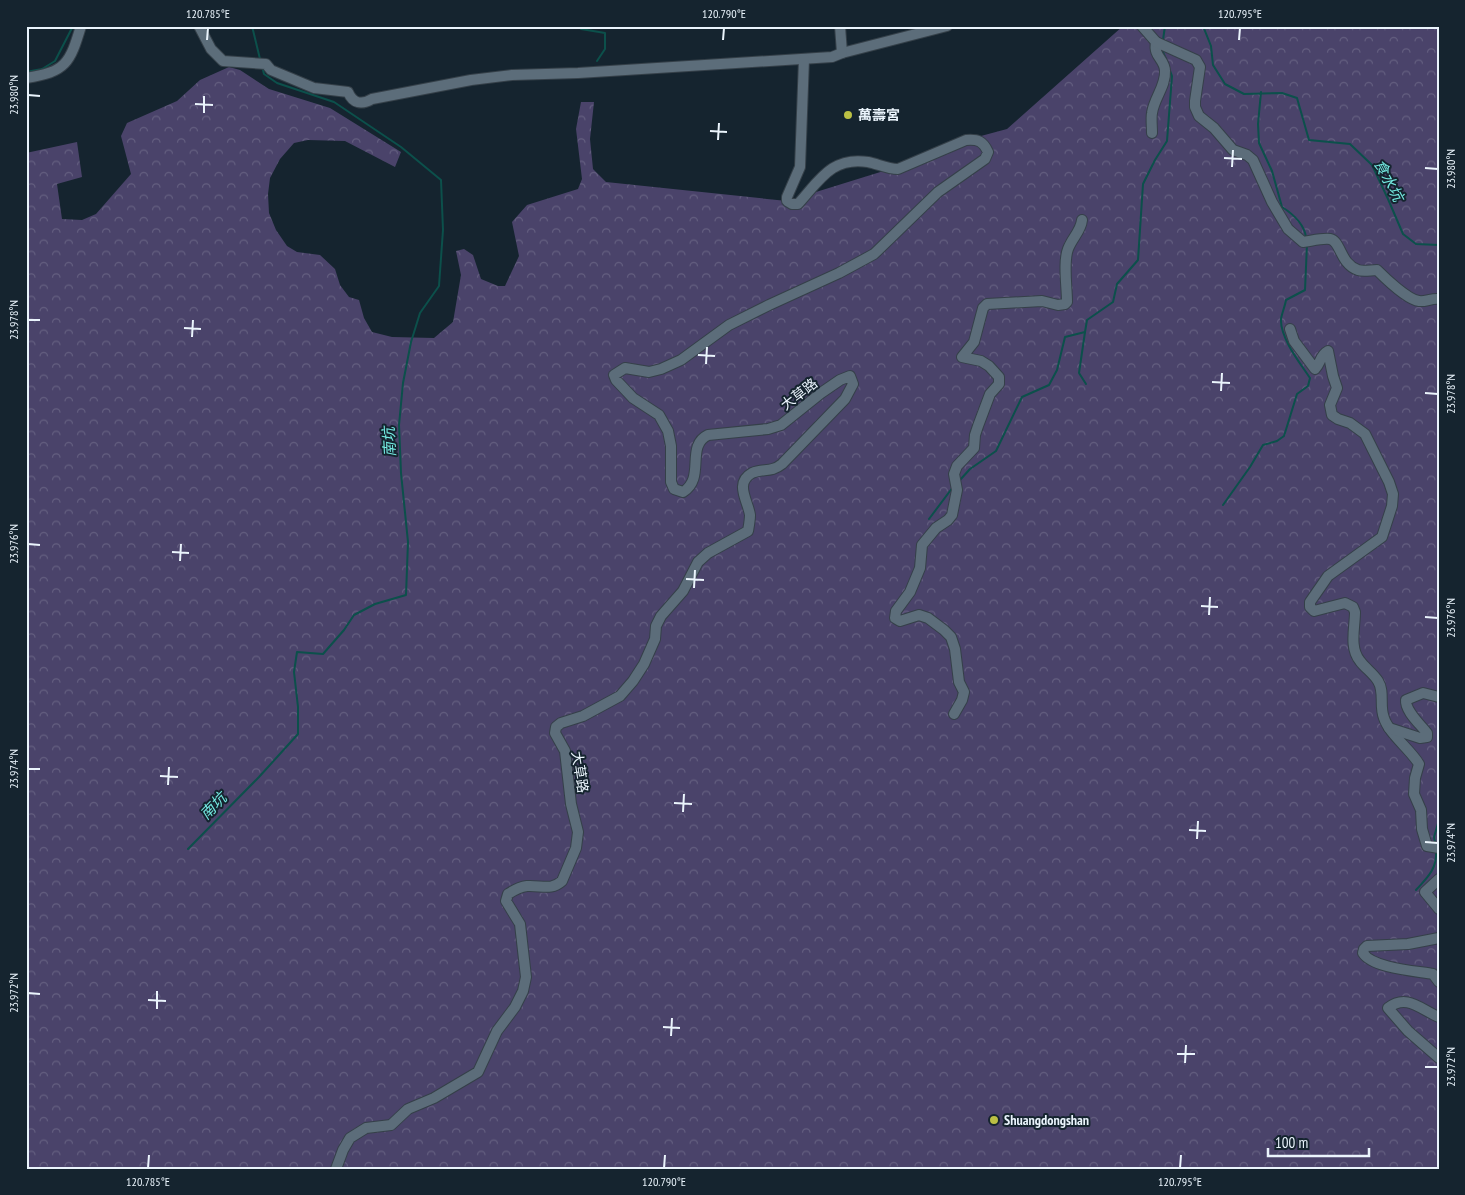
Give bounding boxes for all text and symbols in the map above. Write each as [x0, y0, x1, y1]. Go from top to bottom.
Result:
text: 120.785°E [186, 6, 230, 21]
text: 120.790°E [702, 6, 746, 21]
text: 120.795°E [1218, 6, 1262, 21]
text: 23.980°N [6, 75, 21, 115]
place label: 萬壽宮 [858, 106, 900, 124]
marker: 萬壽宮 [842, 109, 854, 121]
text: 23.980°N [1443, 149, 1458, 189]
water label: 食水坑 [1370, 156, 1409, 206]
text: 23.978°N [6, 300, 21, 340]
street label: 大草路 [777, 374, 821, 414]
text: 23.978°N [1443, 374, 1458, 414]
water label: 南坑 [379, 425, 399, 457]
text: 23.976°N [6, 524, 21, 564]
text: 23.976°N [1443, 598, 1458, 638]
text: 23.974°N [6, 749, 21, 789]
street label: 大草路 [568, 750, 592, 794]
water label: 南坑 [196, 787, 232, 823]
text: 23.974°N [1443, 823, 1458, 863]
text: 23.972°N [6, 973, 21, 1013]
text: 23.972°N [1443, 1047, 1458, 1087]
place label: Shuangdongshan [1004, 1111, 1089, 1129]
marker: Shuangdongshan [988, 1114, 1000, 1126]
scale bar [1268, 1125, 1369, 1157]
text: 100 m [1275, 1133, 1308, 1152]
text: 120.785°E [126, 1174, 170, 1189]
text: 120.790°E [642, 1174, 686, 1189]
text: 120.795°E [1158, 1174, 1202, 1189]

